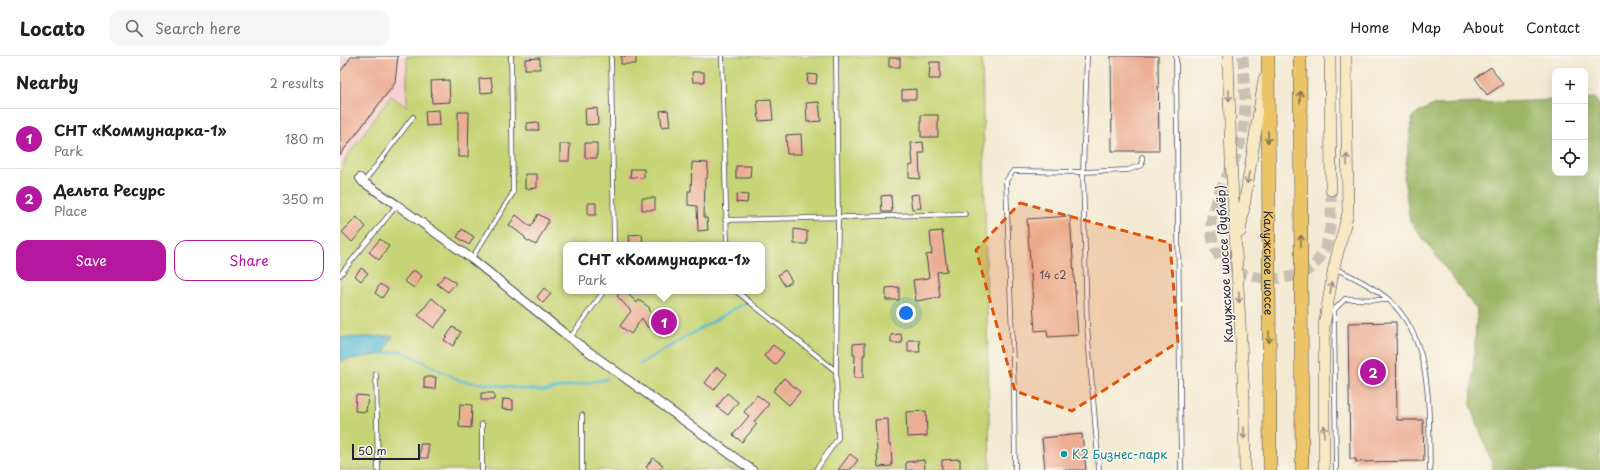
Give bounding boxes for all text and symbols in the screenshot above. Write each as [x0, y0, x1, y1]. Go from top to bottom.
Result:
search box [109, 10, 389, 46]
text: Locato [20, 14, 85, 42]
text: Search here [155, 16, 241, 39]
icon: search [123, 17, 145, 39]
text: Home [1350, 17, 1389, 38]
text: Map [1411, 17, 1441, 38]
text: About [1463, 17, 1504, 38]
text: Contact [1526, 17, 1580, 38]
map controls [1552, 68, 1588, 176]
button: + [1552, 68, 1588, 104]
text: Nearby [16, 69, 78, 95]
text: 2 results [270, 73, 324, 92]
one-way arrow [1226, 88, 1233, 101]
one-way arrow [1296, 91, 1304, 104]
button: − [1552, 104, 1588, 140]
text: СНТ «Коммунарка-1» [54, 118, 227, 141]
text: 1 [26, 129, 32, 148]
text: 180 m [285, 129, 324, 148]
one-way arrow [1264, 130, 1272, 143]
button: locate [1552, 140, 1588, 176]
text: Park [54, 141, 83, 160]
one-way arrow [1343, 154, 1351, 167]
one-way arrow [1244, 171, 1252, 184]
text: Дельта Ресурс [54, 178, 165, 201]
street label: Калужское шоссе (дублёр) [1211, 185, 1237, 343]
text: 2 [24, 189, 34, 208]
text: 350 m [282, 189, 324, 208]
text: Place [54, 201, 87, 220]
street label: Калужское шоссе [1260, 211, 1278, 315]
one-way arrow [1297, 235, 1305, 248]
button: Save [16, 240, 166, 281]
button: Share [174, 240, 324, 281]
popup [563, 242, 765, 294]
text: СНТ «Коммунарка-1» [578, 247, 750, 270]
house number: 14 с2 [1040, 267, 1066, 282]
text: Park [578, 270, 607, 289]
one-way arrow [1327, 281, 1335, 294]
one-way arrow [1235, 290, 1243, 303]
your location [896, 303, 916, 323]
pin: 1 [651, 307, 677, 337]
one-way arrow [1266, 330, 1273, 343]
pin: 2 [1360, 357, 1386, 387]
one-way arrow [1320, 425, 1328, 438]
one-way arrow [1240, 426, 1248, 439]
scale bar [352, 442, 420, 461]
text: 50 m [358, 442, 387, 459]
place label: К2 Бизнес-парк [1072, 445, 1168, 463]
marker: К2 Бизнес-парк [1059, 449, 1069, 459]

